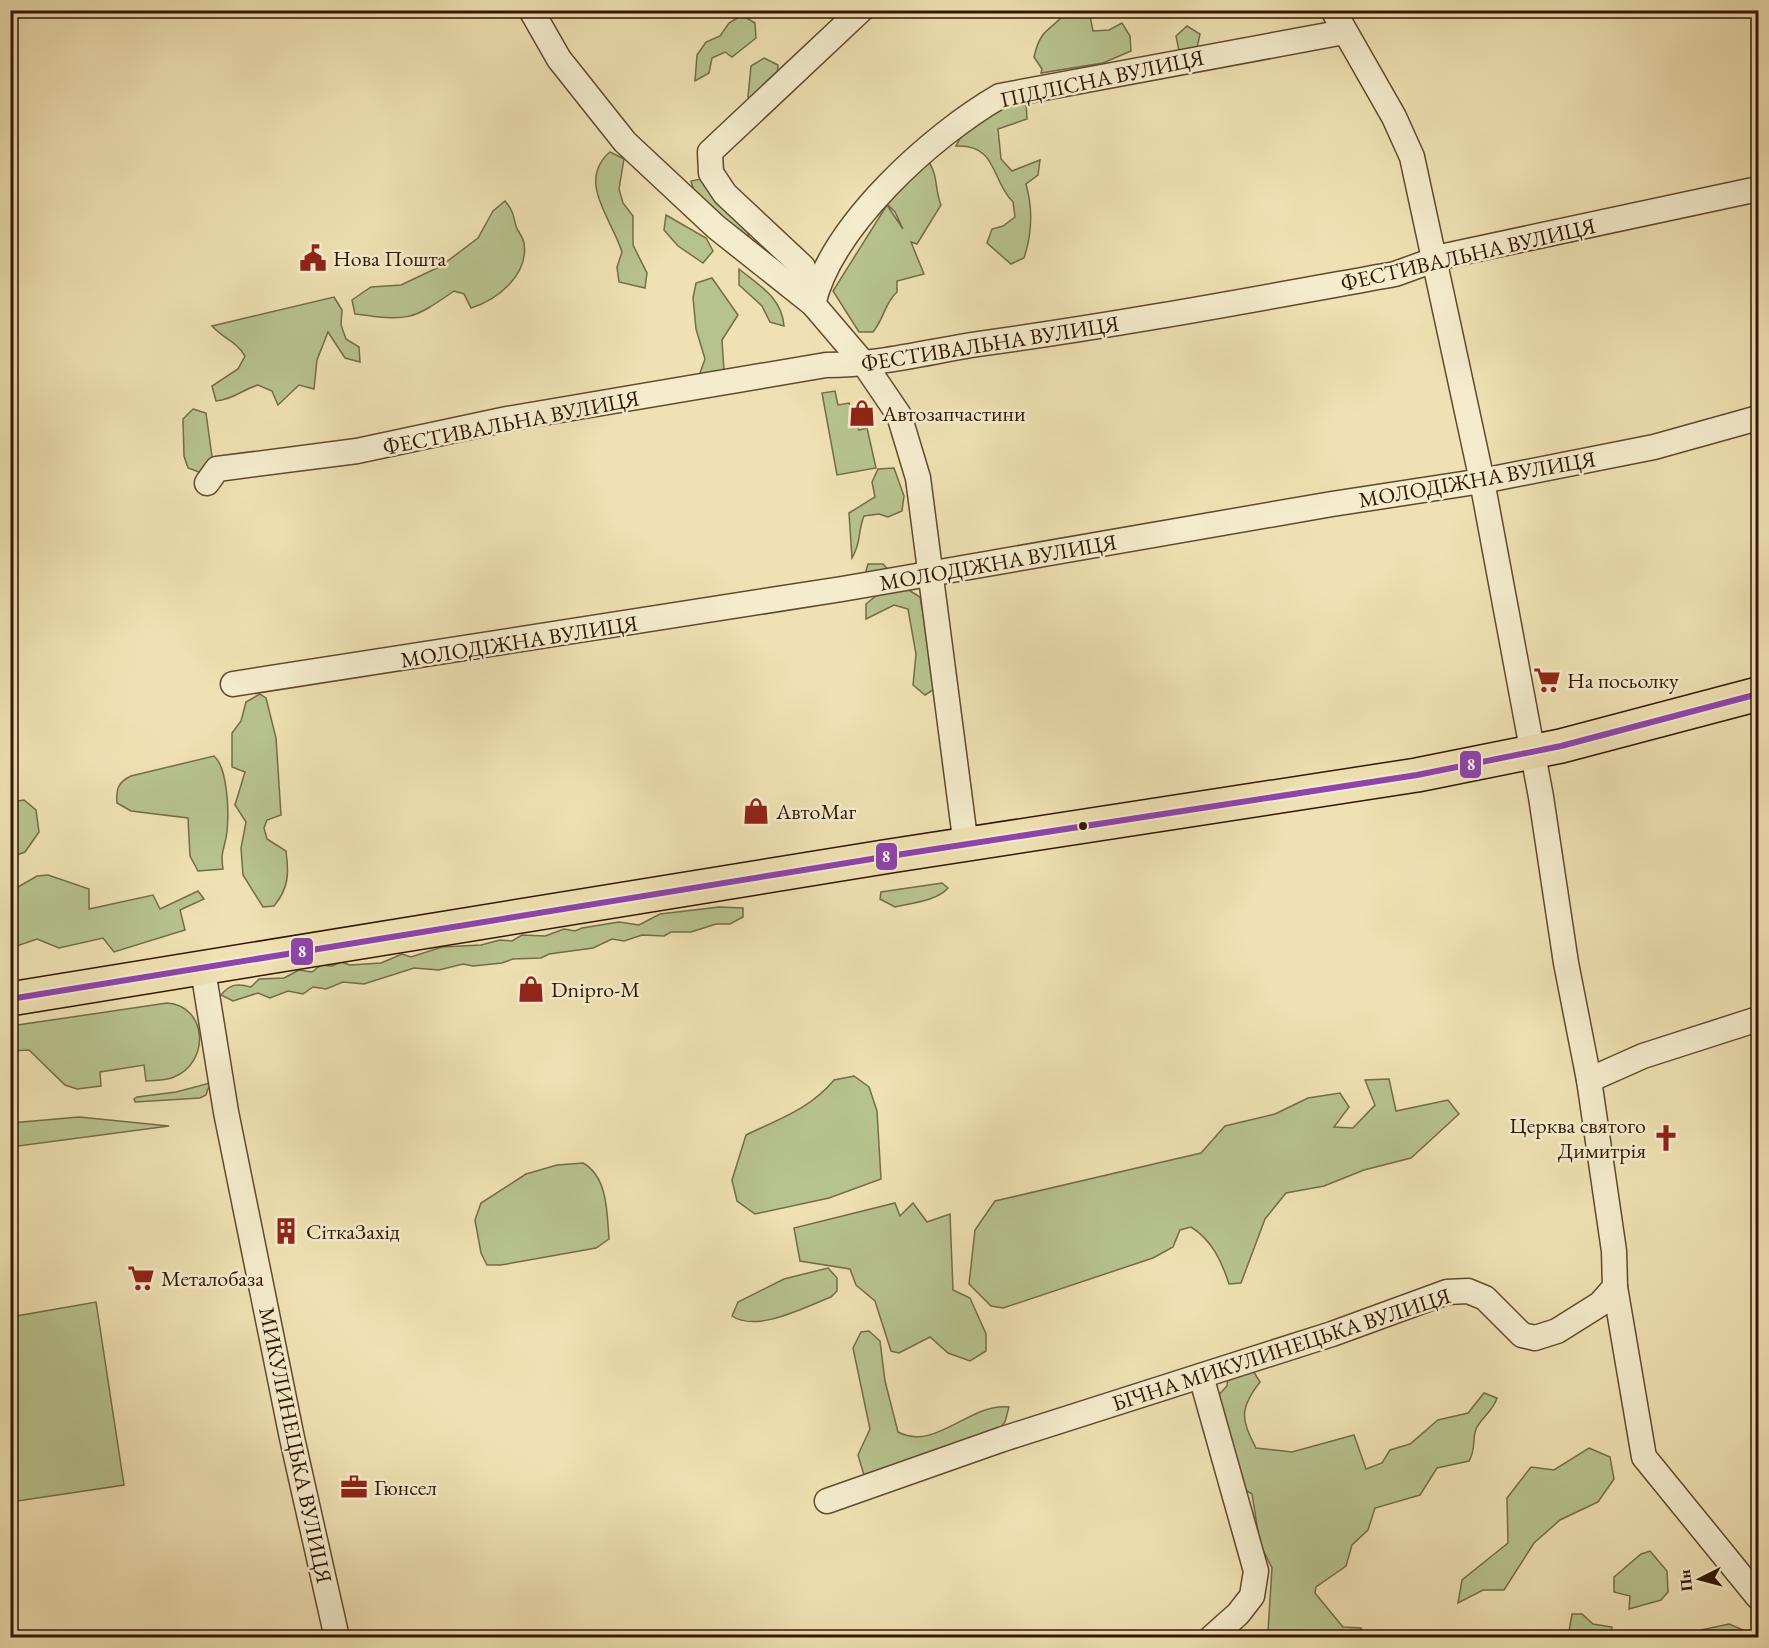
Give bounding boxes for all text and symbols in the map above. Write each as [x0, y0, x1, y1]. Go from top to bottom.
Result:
street label: ПІДЛІСНА ВУЛИЦЯ [998, 43, 1207, 114]
street label: ФЕСТИВАЛЬНА ВУЛИЦЯ [1338, 211, 1599, 298]
public building icon: Нова Пошта [298, 243, 328, 273]
place label: Нова Пошта [333, 244, 447, 273]
street label: ФЕСТИВАЛЬНА ВУЛИЦЯ [859, 309, 1121, 378]
street label: ФЕСТИВАЛЬНА ВУЛИЦЯ [380, 383, 642, 462]
shop icon: Автозапчастини [847, 398, 877, 428]
place label: Автозапчастини [881, 399, 1026, 428]
street label: МОЛОДІЖНА ВУЛИЦЯ [1356, 444, 1598, 515]
street label: МОЛОДІЖНА ВУЛИЦЯ [877, 527, 1119, 598]
street label: МОЛОДІЖНА ВУЛИЦЯ [398, 608, 640, 675]
supermarket icon: На посьолку [1532, 665, 1562, 695]
place label: На посьолку [1567, 666, 1679, 695]
line badge: 8 [1459, 750, 1482, 779]
text: 8 [1467, 754, 1475, 775]
shop icon: АвтоМаг [741, 796, 771, 826]
place label: АвтоМаг [775, 797, 857, 826]
unlabelled marker [1077, 820, 1089, 832]
line badge: 8 [875, 842, 898, 871]
text: 8 [882, 846, 890, 867]
line badge: 8 [290, 937, 314, 966]
text: 8 [298, 941, 306, 962]
shop icon: Dnipro-M [516, 974, 546, 1004]
place label: Dnipro-M [551, 975, 640, 1004]
place label: Церква святого Димитрія [1510, 1111, 1646, 1165]
church icon: Церква святого Димитрія [1651, 1123, 1681, 1153]
building icon: СіткаЗахід [271, 1216, 301, 1246]
place label: СіткаЗахід [306, 1217, 400, 1246]
supermarket icon: Металобаза [126, 1263, 156, 1293]
place label: Металобаза [161, 1264, 264, 1293]
street label: БІЧНА МИКУЛИНЕЦЬКА ВУЛИЦЯ [1108, 1281, 1454, 1418]
street label: МИКУЛИНЕЦЬКА ВУЛИЦЯ [252, 1304, 339, 1586]
office icon: Гюнсел [339, 1472, 369, 1502]
place label: Гюнсел [374, 1473, 437, 1502]
north arrow [1670, 1549, 1730, 1609]
text: Пн [1674, 1569, 1697, 1592]

